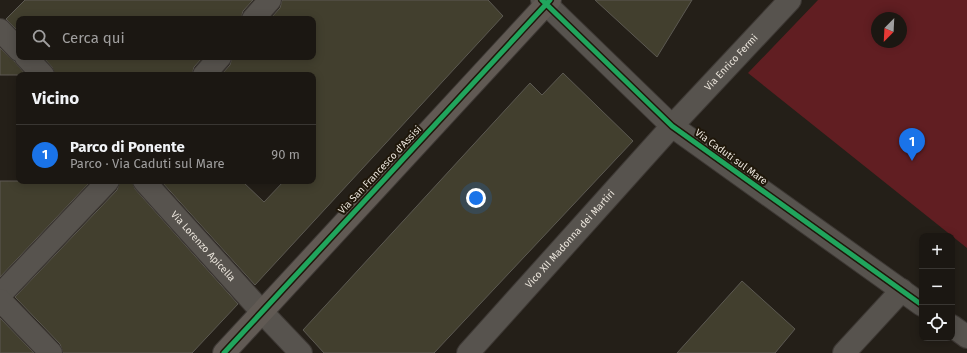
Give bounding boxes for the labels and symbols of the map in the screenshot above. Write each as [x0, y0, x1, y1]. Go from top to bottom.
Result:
north arrow [871, 12, 907, 48]
street label: Via Enrico Fermi [702, 32, 761, 93]
street label: Via San Francesco d'Assisi [336, 123, 424, 217]
street label: Via Caduti sul Mare [692, 127, 770, 187]
pin: 1 [899, 128, 925, 161]
your location [466, 188, 486, 208]
street label: Vico XII Madonna dei Martiri [523, 188, 617, 291]
street label: Via Lorenzo Apicella [168, 209, 238, 284]

